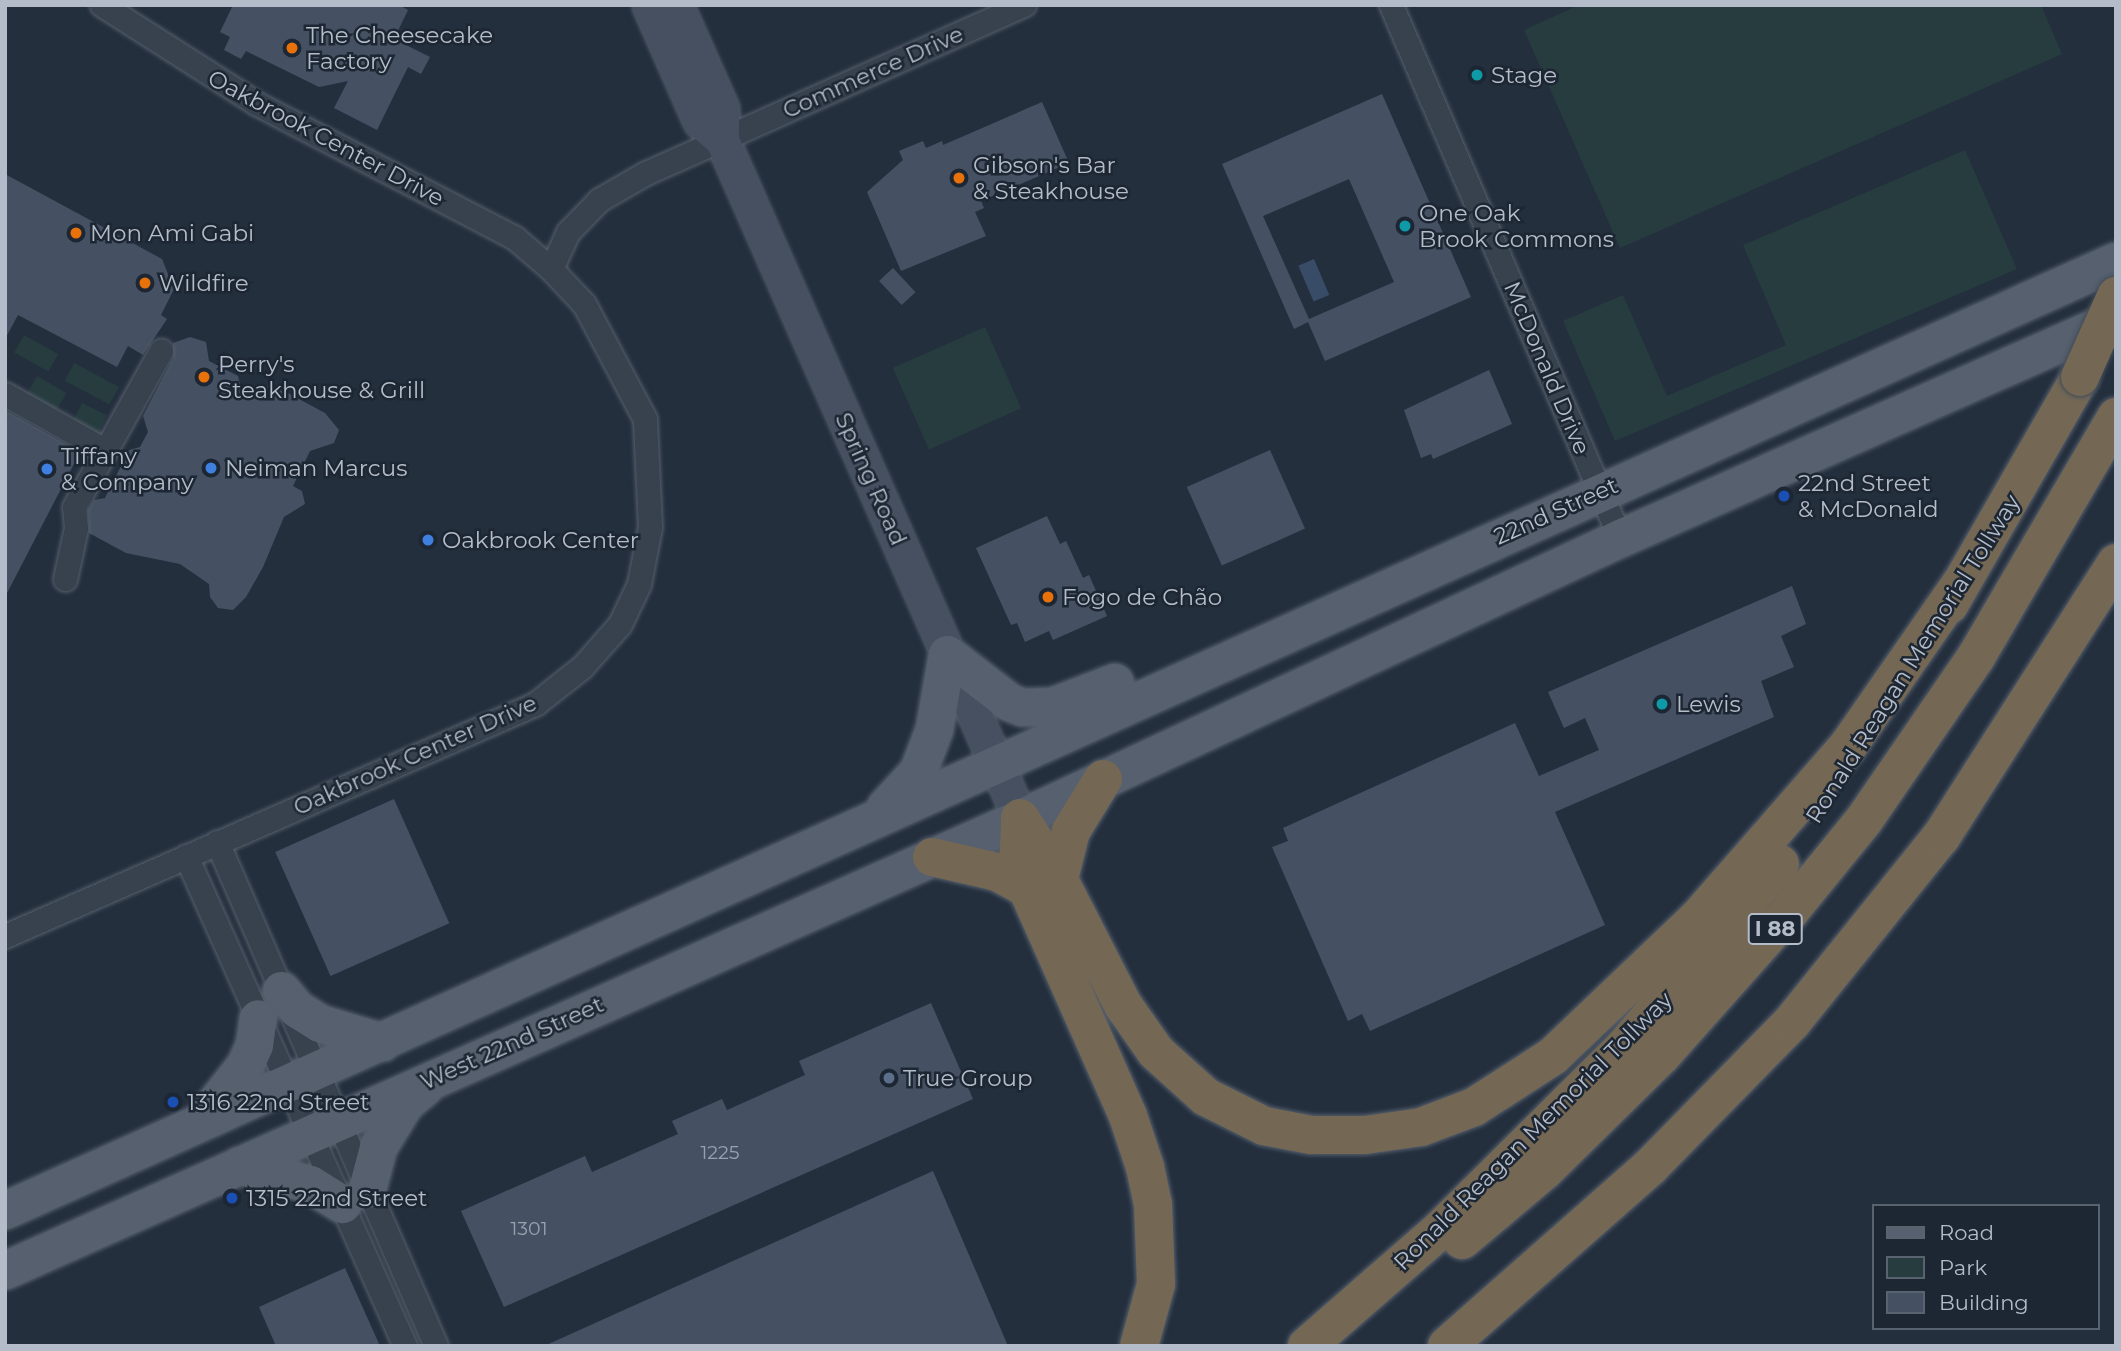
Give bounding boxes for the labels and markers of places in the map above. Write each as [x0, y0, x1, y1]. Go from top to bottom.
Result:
place label: The Cheesecake Factory [306, 21, 493, 75]
marker: The Cheesecake Factory [284, 40, 300, 56]
place label: Stage [1491, 61, 1557, 89]
marker: Stage [1469, 67, 1485, 83]
place label: Gibson's Bar & Steakhouse [973, 151, 1129, 205]
marker: Gibson's Bar & Steakhouse [951, 170, 967, 186]
place label: One Oak Brook Commons [1419, 199, 1614, 253]
marker: One Oak Brook Commons [1397, 218, 1413, 234]
place label: Mon Ami Gabi [90, 219, 254, 247]
marker: Mon Ami Gabi [68, 225, 84, 241]
place label: Wildfire [159, 269, 249, 297]
marker: Wildfire [137, 275, 153, 291]
place label: Perry's Steakhouse & Grill [218, 350, 425, 404]
marker: Perry's Steakhouse & Grill [196, 369, 212, 385]
place label: Tiffany & Company [61, 442, 194, 496]
place label: Neiman Marcus [225, 454, 407, 482]
marker: Neiman Marcus [203, 460, 219, 476]
marker: Tiffany & Company [39, 461, 55, 477]
place label: 22nd Street & McDonald [1798, 469, 1939, 523]
marker: 22nd Street & McDonald [1776, 488, 1792, 504]
place label: Oakbrook Center [442, 526, 639, 554]
marker: Oakbrook Center [420, 532, 436, 548]
place label: Fogo de Chão [1062, 583, 1222, 611]
marker: Fogo de Chão [1040, 589, 1056, 605]
place label: Lewis [1676, 690, 1741, 718]
marker: Lewis [1654, 696, 1670, 712]
place label: True Group [903, 1064, 1033, 1092]
marker: True Group [881, 1070, 897, 1086]
place label: 1316 22nd Street [187, 1088, 369, 1116]
marker: 1316 22nd Street [165, 1094, 181, 1110]
place label: 1315 22nd Street [246, 1184, 427, 1212]
marker: 1315 22nd Street [224, 1190, 240, 1206]

